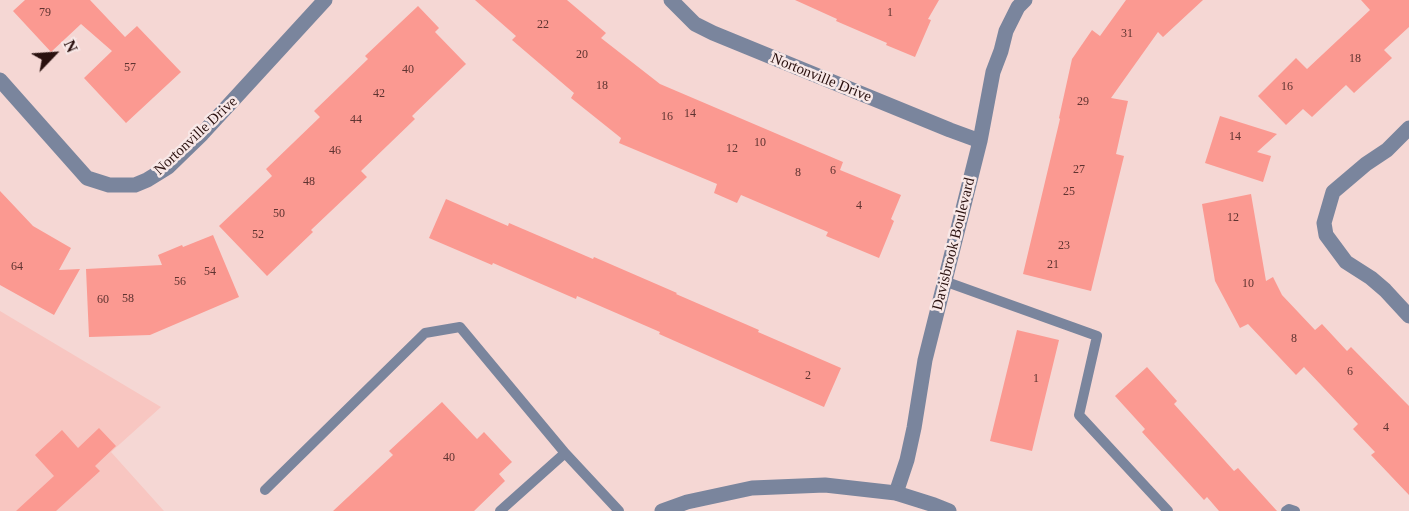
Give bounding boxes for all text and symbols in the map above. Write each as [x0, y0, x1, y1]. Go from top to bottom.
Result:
house number: 79 [39, 6, 51, 20]
house number: 1 [887, 6, 893, 20]
house number: 22 [537, 18, 549, 32]
north arrow [24, 24, 84, 84]
house number: 31 [1121, 27, 1133, 41]
text: N [61, 37, 81, 55]
house number: 20 [576, 48, 588, 62]
street label: Nortonville Drive [768, 50, 874, 106]
house number: 18 [1349, 52, 1361, 66]
house number: 57 [124, 61, 136, 75]
house number: 40 [402, 63, 414, 77]
house number: 18 [596, 79, 608, 93]
house number: 16 [1281, 80, 1293, 94]
house number: 42 [373, 87, 385, 101]
street label: Nortonville Drive [151, 93, 241, 179]
house number: 29 [1077, 95, 1089, 109]
house number: 14 [684, 107, 696, 121]
house number: 16 [661, 110, 673, 124]
house number: 44 [350, 113, 362, 127]
house number: 14 [1229, 130, 1241, 144]
house number: 10 [754, 136, 766, 150]
house number: 12 [726, 142, 738, 156]
house number: 46 [329, 144, 341, 158]
house number: 27 [1073, 163, 1085, 177]
house number: 6 [830, 164, 836, 178]
house number: 8 [795, 166, 801, 180]
house number: 48 [303, 175, 315, 189]
street label: Davisbrook Boulevard [929, 176, 979, 312]
house number: 25 [1063, 185, 1075, 199]
house number: 4 [856, 199, 862, 213]
house number: 50 [273, 207, 285, 221]
house number: 12 [1227, 211, 1239, 225]
house number: 52 [252, 228, 264, 242]
house number: 23 [1058, 239, 1070, 253]
house number: 21 [1047, 258, 1059, 272]
house number: 64 [11, 260, 23, 274]
house number: 54 [204, 265, 216, 279]
house number: 56 [174, 275, 186, 289]
house number: 10 [1242, 277, 1254, 291]
house number: 58 [122, 292, 134, 306]
house number: 60 [97, 293, 109, 307]
house number: 8 [1291, 332, 1297, 346]
house number: 6 [1347, 365, 1353, 379]
house number: 2 [805, 369, 811, 383]
house number: 1 [1033, 372, 1039, 386]
house number: 4 [1383, 421, 1389, 435]
house number: 40 [443, 451, 455, 465]

